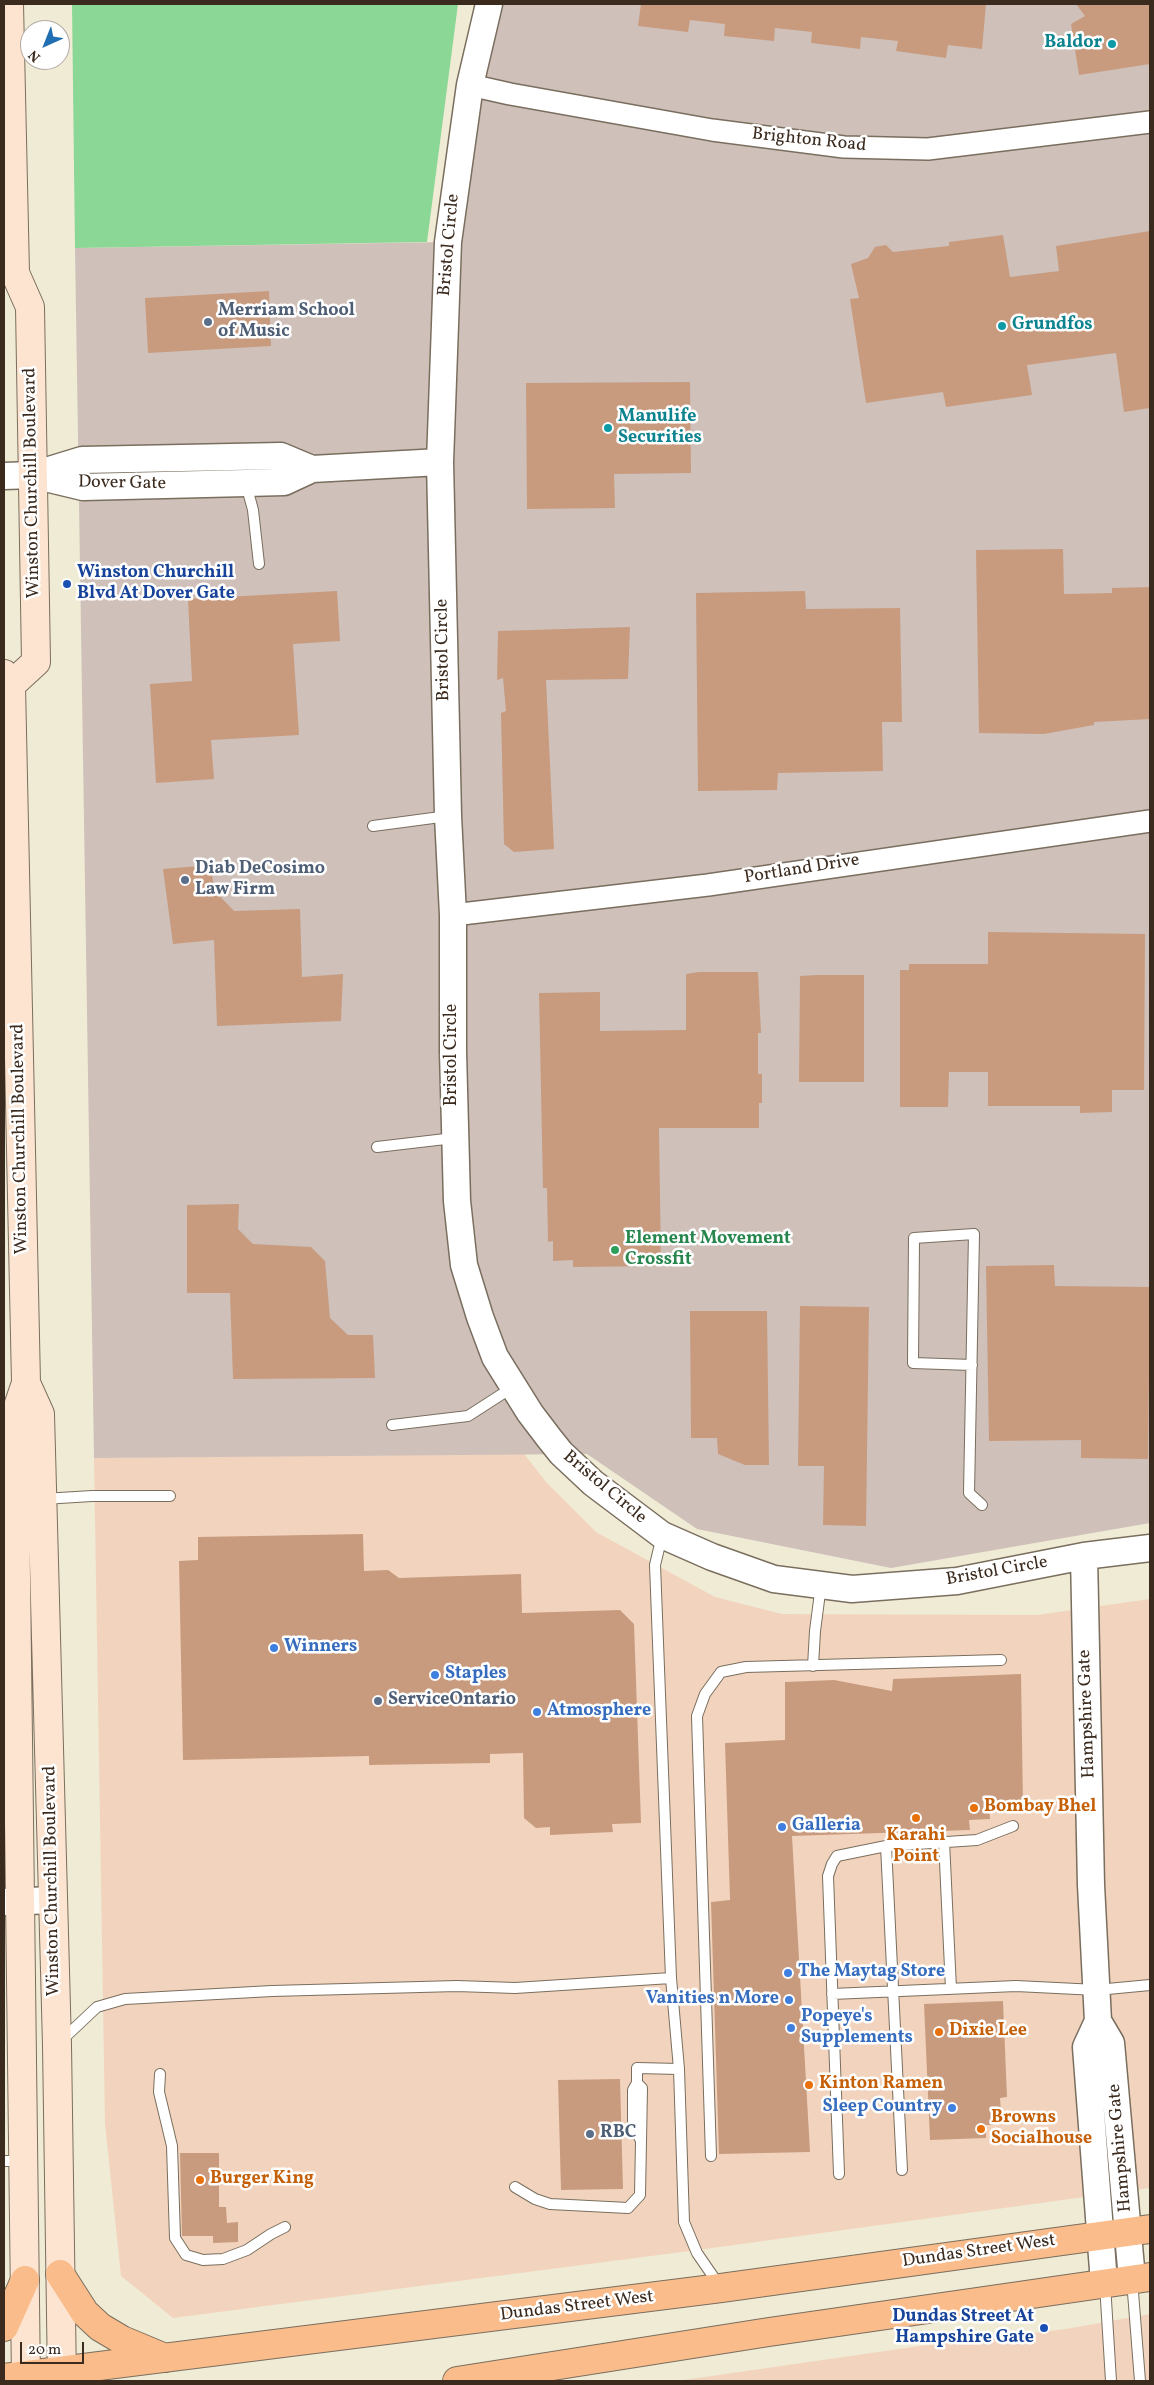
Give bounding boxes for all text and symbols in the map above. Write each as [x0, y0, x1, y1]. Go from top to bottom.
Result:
north arrow [20, 20, 70, 70]
place label: Baldor [1044, 33, 1102, 55]
marker: Baldor [1106, 38, 1118, 50]
text: N [25, 45, 45, 66]
street label: Brighton Road [751, 124, 867, 158]
street label: Bristol Circle [435, 193, 465, 297]
place label: Merriam School of Music [218, 301, 355, 344]
place label: Grundfos [1012, 315, 1093, 337]
marker: Merriam School of Music [202, 316, 214, 328]
marker: Grundfos [996, 320, 1008, 332]
street label: Winston Churchill Boulevard [20, 368, 46, 598]
place label: Manulife Securities [618, 407, 702, 449]
marker: Manulife Securities [602, 422, 614, 434]
street label: Dover Gate [78, 472, 166, 496]
place label: Winston Churchill Blvd At Dover Gate [77, 563, 235, 606]
marker: Winston Churchill Blvd At Dover Gate [61, 578, 73, 590]
street label: Bristol Circle [432, 599, 456, 701]
street label: Portland Drive [743, 850, 861, 890]
place label: Diab DeCosimo Law Firm [195, 859, 325, 902]
marker: Diab DeCosimo Law Firm [179, 874, 191, 886]
street label: Bristol Circle [442, 1004, 464, 1106]
street label: Winston Churchill Boulevard [8, 1024, 34, 1254]
place label: Element Movement Crossfit [625, 1229, 791, 1272]
marker: Element Movement Crossfit [609, 1244, 621, 1256]
street label: Bristol Circle [558, 1447, 650, 1529]
street label: Bristol Circle [945, 1552, 1049, 1592]
place label: Winners [284, 1637, 357, 1659]
marker: Winners [268, 1642, 280, 1654]
street label: Hampshire Gate [1075, 1649, 1101, 1779]
place label: Staples [445, 1664, 507, 1686]
marker: Staples [429, 1669, 441, 1681]
place label: ServiceOntario [388, 1690, 516, 1712]
marker: ServiceOntario [372, 1695, 384, 1707]
place label: Atmosphere [547, 1701, 651, 1723]
marker: Atmosphere [531, 1706, 543, 1718]
street label: Winston Churchill Boulevard [40, 1766, 66, 1996]
place label: Bombay Bhel [984, 1797, 1096, 1819]
marker: Bombay Bhel [968, 1802, 980, 1814]
marker: Karahi Point [910, 1812, 922, 1824]
place label: Galleria [792, 1816, 861, 1838]
marker: Galleria [776, 1821, 788, 1833]
place label: Karahi Point [886, 1826, 946, 1868]
place label: The Maytag Store [798, 1962, 945, 1984]
marker: The Maytag Store [782, 1967, 794, 1979]
place label: Vanities n More [646, 1989, 779, 2011]
marker: Vanities n More [783, 1994, 795, 2006]
place label: Popeye's Supplements [801, 2007, 913, 2050]
place label: Dixie Lee [949, 2021, 1027, 2043]
marker: Popeye's Supplements [785, 2022, 797, 2034]
marker: Dixie Lee [933, 2026, 945, 2038]
place label: Kinton Ramen [819, 2074, 943, 2096]
marker: Kinton Ramen [803, 2079, 815, 2091]
street label: Hampshire Gate [1105, 2083, 1137, 2213]
place label: Sleep Country [822, 2097, 942, 2119]
marker: Sleep Country [946, 2102, 958, 2114]
place label: Browns Socialhouse [991, 2108, 1092, 2150]
place label: RBC [600, 2123, 636, 2145]
marker: Browns Socialhouse [975, 2123, 987, 2135]
marker: RBC [584, 2128, 596, 2140]
place label: Burger King [210, 2169, 314, 2191]
marker: Burger King [194, 2174, 206, 2186]
street label: Dundas Street West [901, 2231, 1057, 2273]
street label: Dundas Street West [499, 2287, 655, 2327]
place label: Dundas Street At Hampshire Gate [892, 2307, 1034, 2350]
marker: Dundas Street At Hampshire Gate [1038, 2322, 1050, 2334]
scale bar [22, 2332, 86, 2364]
text: 20 m [28, 2340, 61, 2361]

